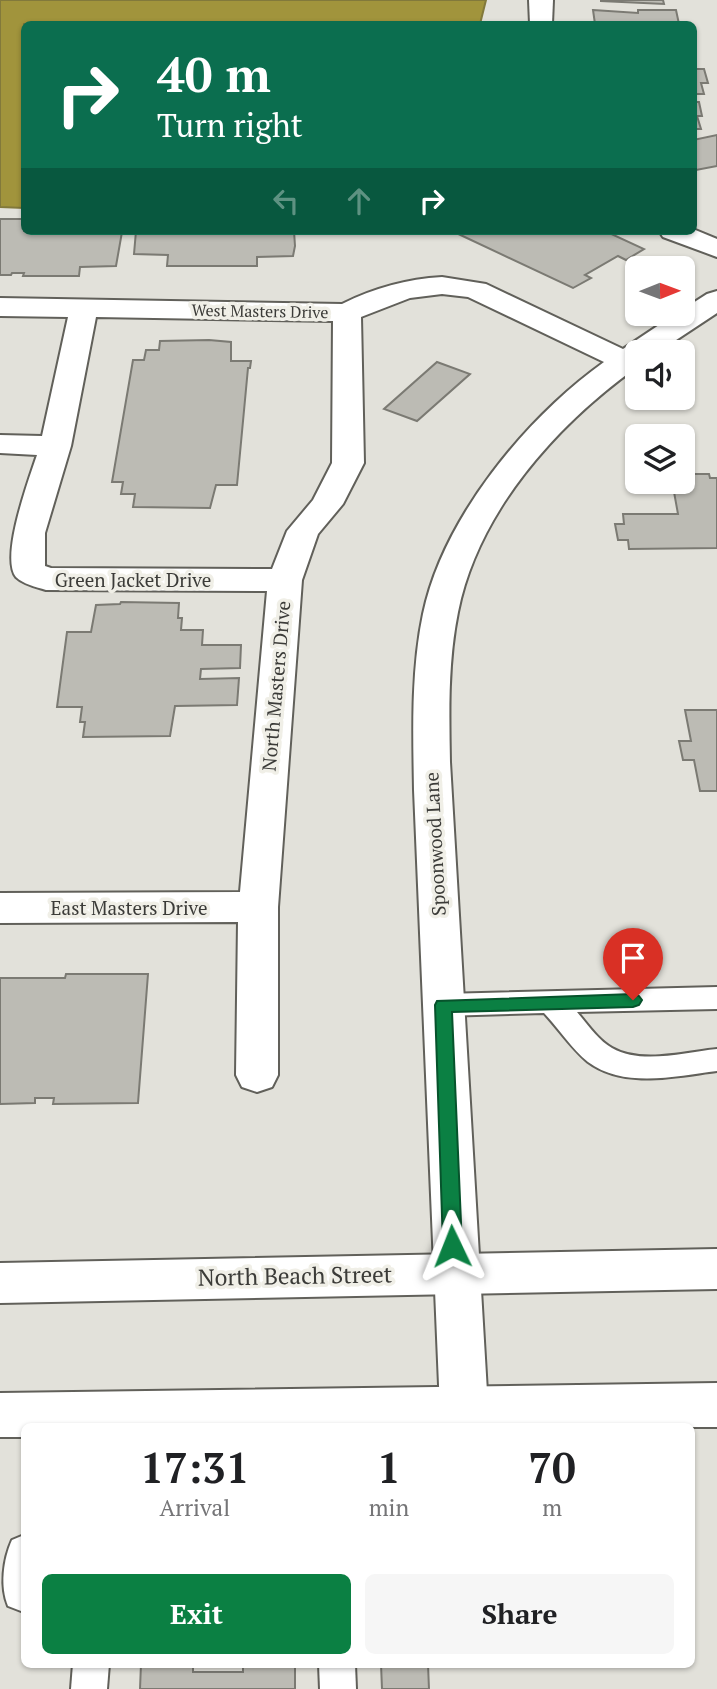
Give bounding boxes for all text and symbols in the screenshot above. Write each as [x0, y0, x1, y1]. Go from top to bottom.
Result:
text: 40 m [157, 41, 271, 106]
icon: right [42, 49, 133, 140]
text: Turn right [157, 104, 303, 146]
icon: left [267, 182, 305, 220]
icon: ahead [340, 182, 378, 220]
icon: right [413, 182, 451, 220]
north arrow [625, 256, 695, 326]
map controls [625, 256, 695, 494]
street label: West Masters Drive [191, 299, 329, 323]
button: sound [625, 340, 695, 410]
button: layers [625, 424, 695, 494]
street label: Green Jacket Drive [55, 567, 211, 592]
street label: North Masters Drive [256, 600, 295, 772]
street label: Spoonwood Lane [418, 772, 451, 917]
street label: East Masters Drive [51, 895, 207, 920]
pin [603, 928, 663, 1000]
icon: arrive [614, 939, 652, 977]
position arrow [415, 1209, 489, 1283]
street label: North Beach Street [197, 1258, 393, 1293]
text: 17:31 [140, 1439, 250, 1495]
text: 1 [377, 1439, 401, 1495]
text: 70 [528, 1439, 576, 1495]
text: Arrival [160, 1492, 230, 1523]
text: min [369, 1492, 409, 1523]
text: m [542, 1492, 562, 1523]
button: Exit [42, 1574, 351, 1654]
button: Share [365, 1574, 674, 1654]

